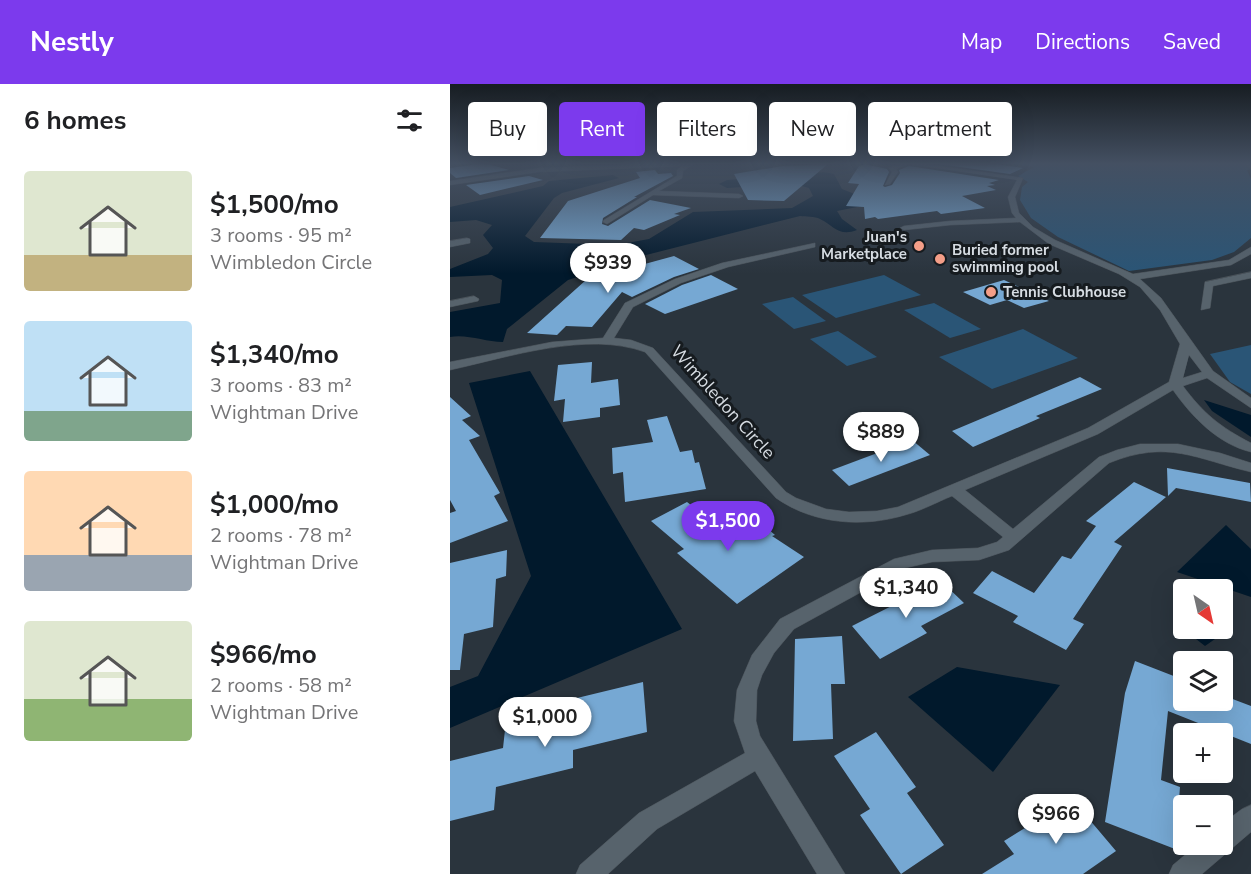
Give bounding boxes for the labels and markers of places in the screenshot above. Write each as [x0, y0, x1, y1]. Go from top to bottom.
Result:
place label: Juan's Marketplace [821, 227, 907, 264]
marker: Juan's Marketplace [912, 239, 926, 253]
place label: Buried former swimming pool [952, 240, 1059, 277]
pin: $939 [572, 243, 644, 294]
marker: Buried former swimming pool [933, 252, 947, 266]
place label: Tennis Clubhouse [1003, 282, 1126, 302]
marker: Tennis Clubhouse [984, 285, 998, 299]
pin: $889 [845, 412, 917, 463]
pin: $1,500 [679, 501, 777, 552]
pin: $1,340 [857, 568, 955, 619]
pin: $1,000 [496, 697, 594, 748]
pin: $966 [1020, 794, 1092, 845]

